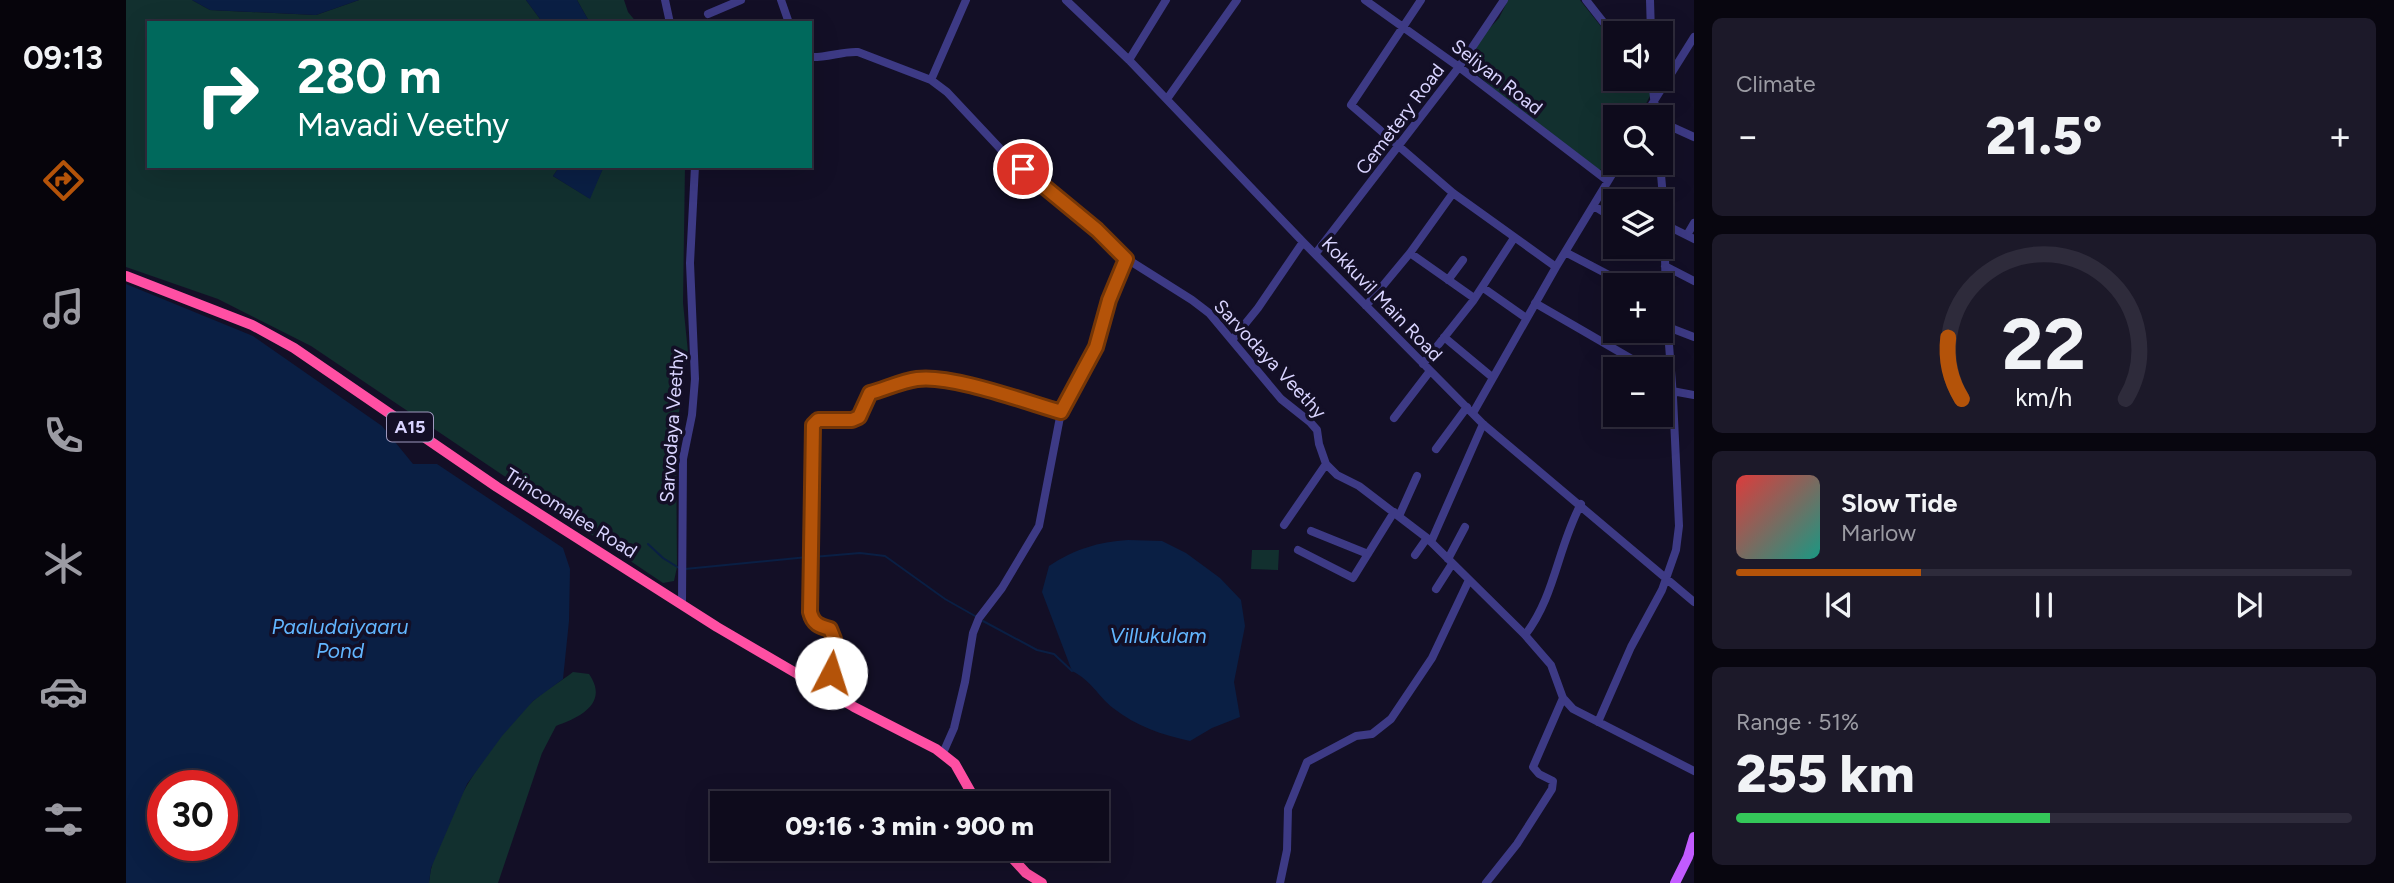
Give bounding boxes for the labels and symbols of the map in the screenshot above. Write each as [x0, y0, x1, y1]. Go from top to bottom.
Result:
street label: Seliyan Road [1447, 34, 1547, 120]
street label: Cemetery Road [1351, 59, 1449, 179]
pin [993, 139, 1053, 199]
street label: Kokkuvil Main Road [1317, 232, 1447, 366]
street label: Sarvodaya Veethy [1209, 295, 1331, 423]
street label: Sarvodaya Veethy [655, 348, 689, 504]
road number: A15 [387, 412, 433, 442]
street label: Trincomalee Road [501, 463, 641, 563]
water label: Paaludaiyaaru Pond [272, 614, 409, 663]
water label: Villukulam [1109, 623, 1207, 648]
position arrow [794, 636, 868, 710]
speed limit sign: 30 [147, 770, 238, 861]

